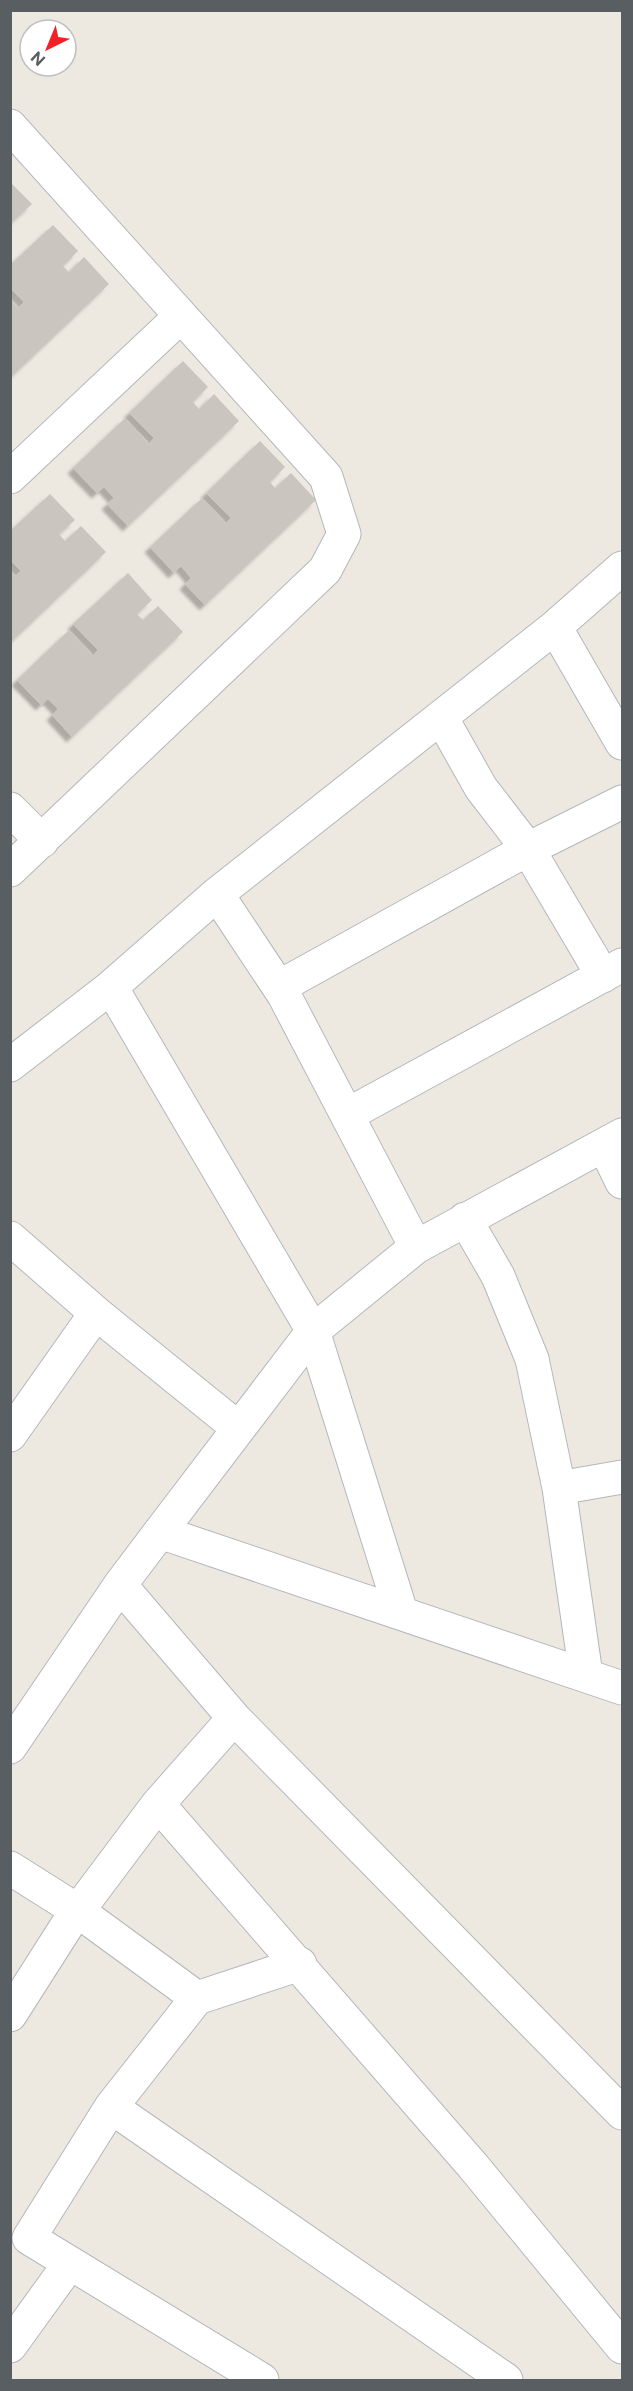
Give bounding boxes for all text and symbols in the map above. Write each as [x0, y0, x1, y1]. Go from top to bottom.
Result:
north arrow [18, 18, 78, 78]
text: N [27, 47, 49, 70]

